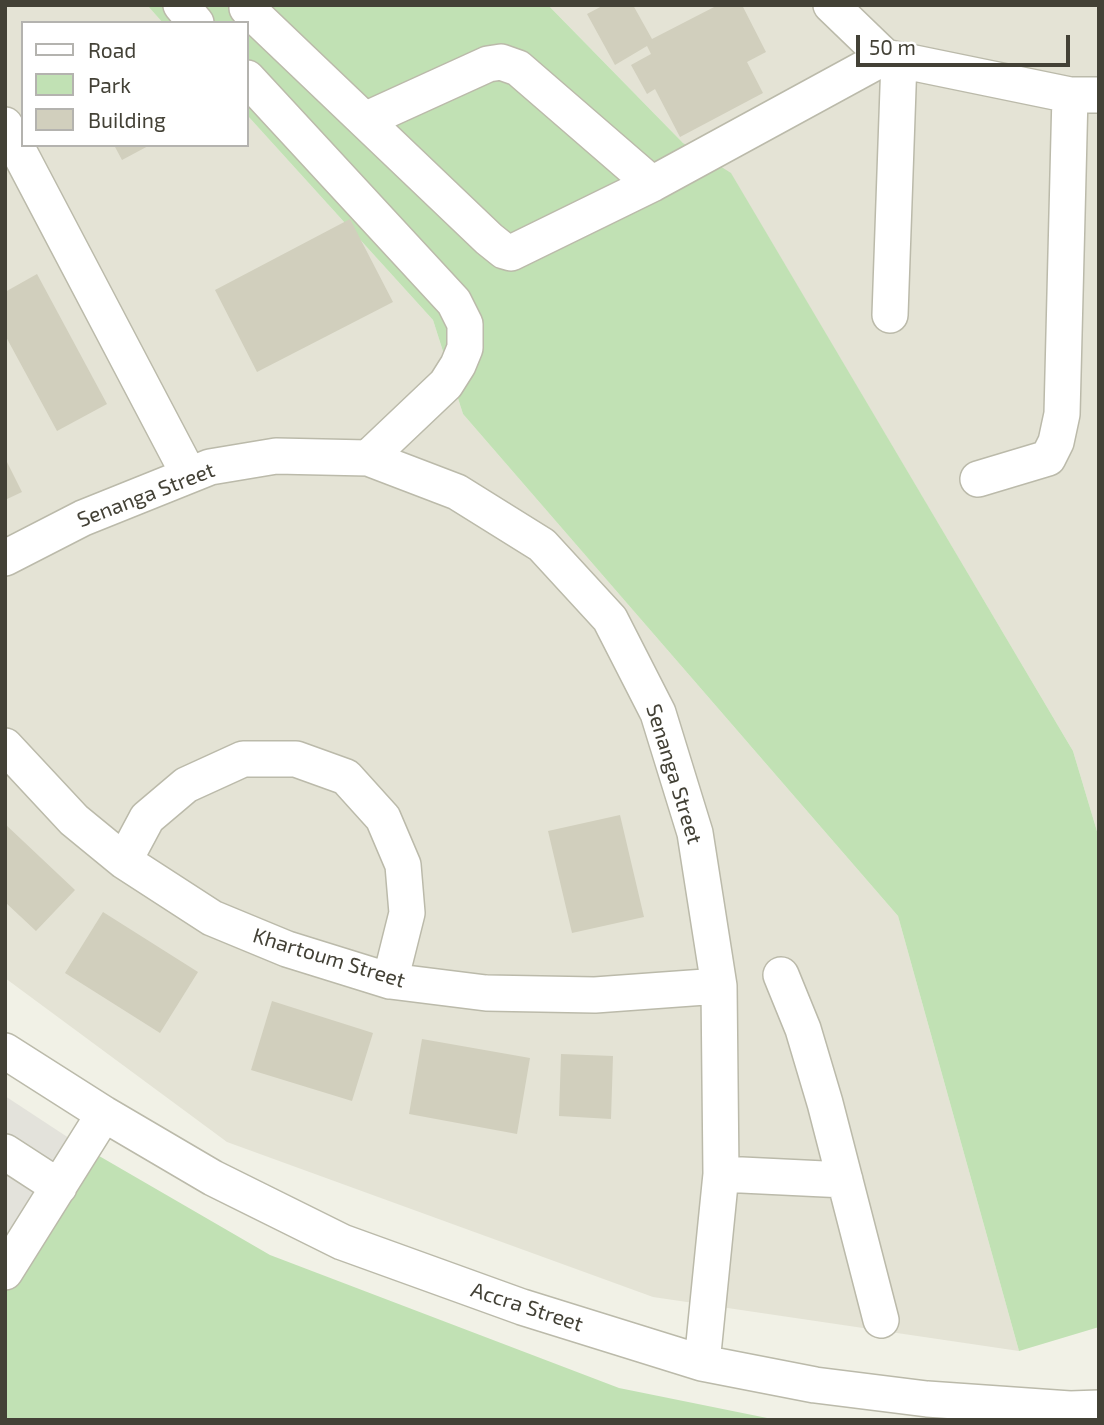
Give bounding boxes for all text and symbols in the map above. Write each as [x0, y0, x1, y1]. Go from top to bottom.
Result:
legend [21, 21, 248, 147]
scale bar [859, 21, 1072, 65]
text: 50 m [869, 34, 916, 59]
text: Road [88, 37, 136, 62]
text: Park [88, 72, 131, 97]
text: Building [88, 107, 166, 132]
street label: Senanga Street [74, 457, 218, 533]
street label: Senanga Street [641, 701, 707, 847]
street label: Khartoum Street [250, 923, 408, 993]
street label: Accra Street [468, 1277, 586, 1337]

